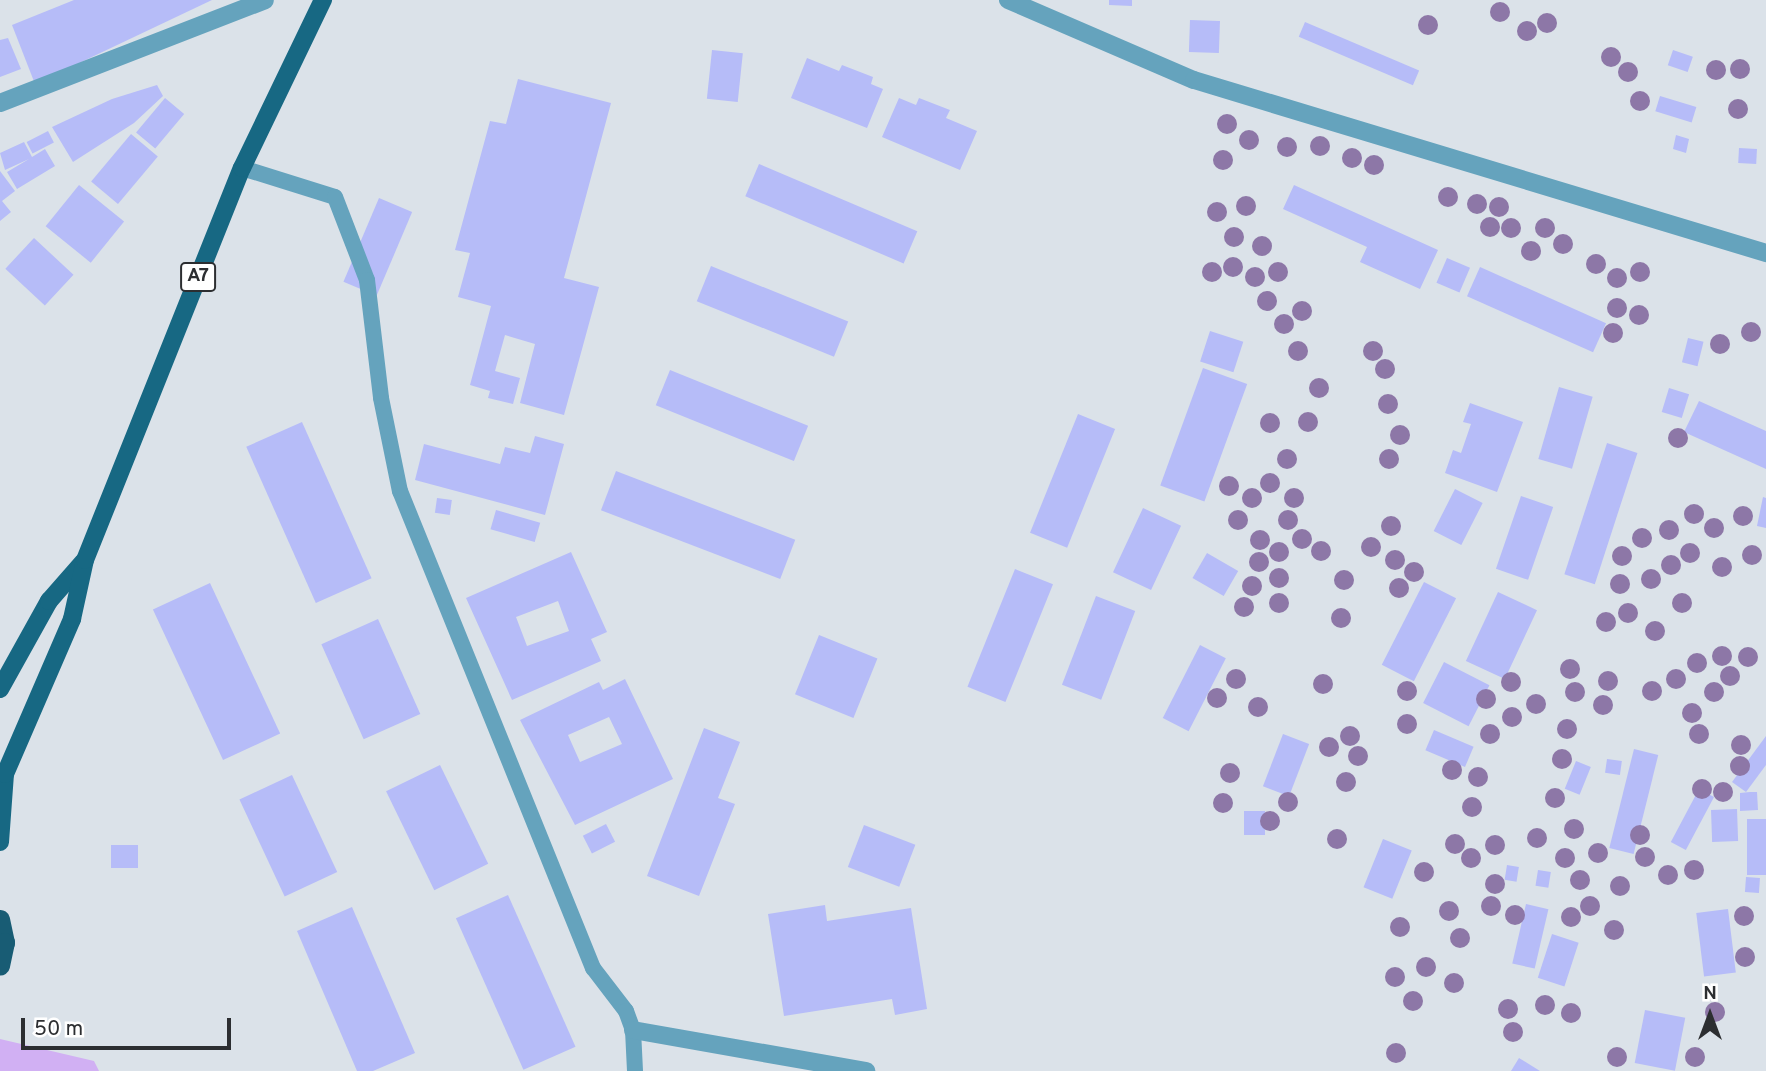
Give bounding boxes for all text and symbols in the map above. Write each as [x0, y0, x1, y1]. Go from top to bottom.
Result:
road number: A7 [179, 262, 217, 292]
north arrow [1675, 980, 1745, 1050]
text: N [1703, 982, 1717, 1006]
scale bar [24, 1004, 234, 1048]
text: 50 m [34, 1016, 83, 1043]

